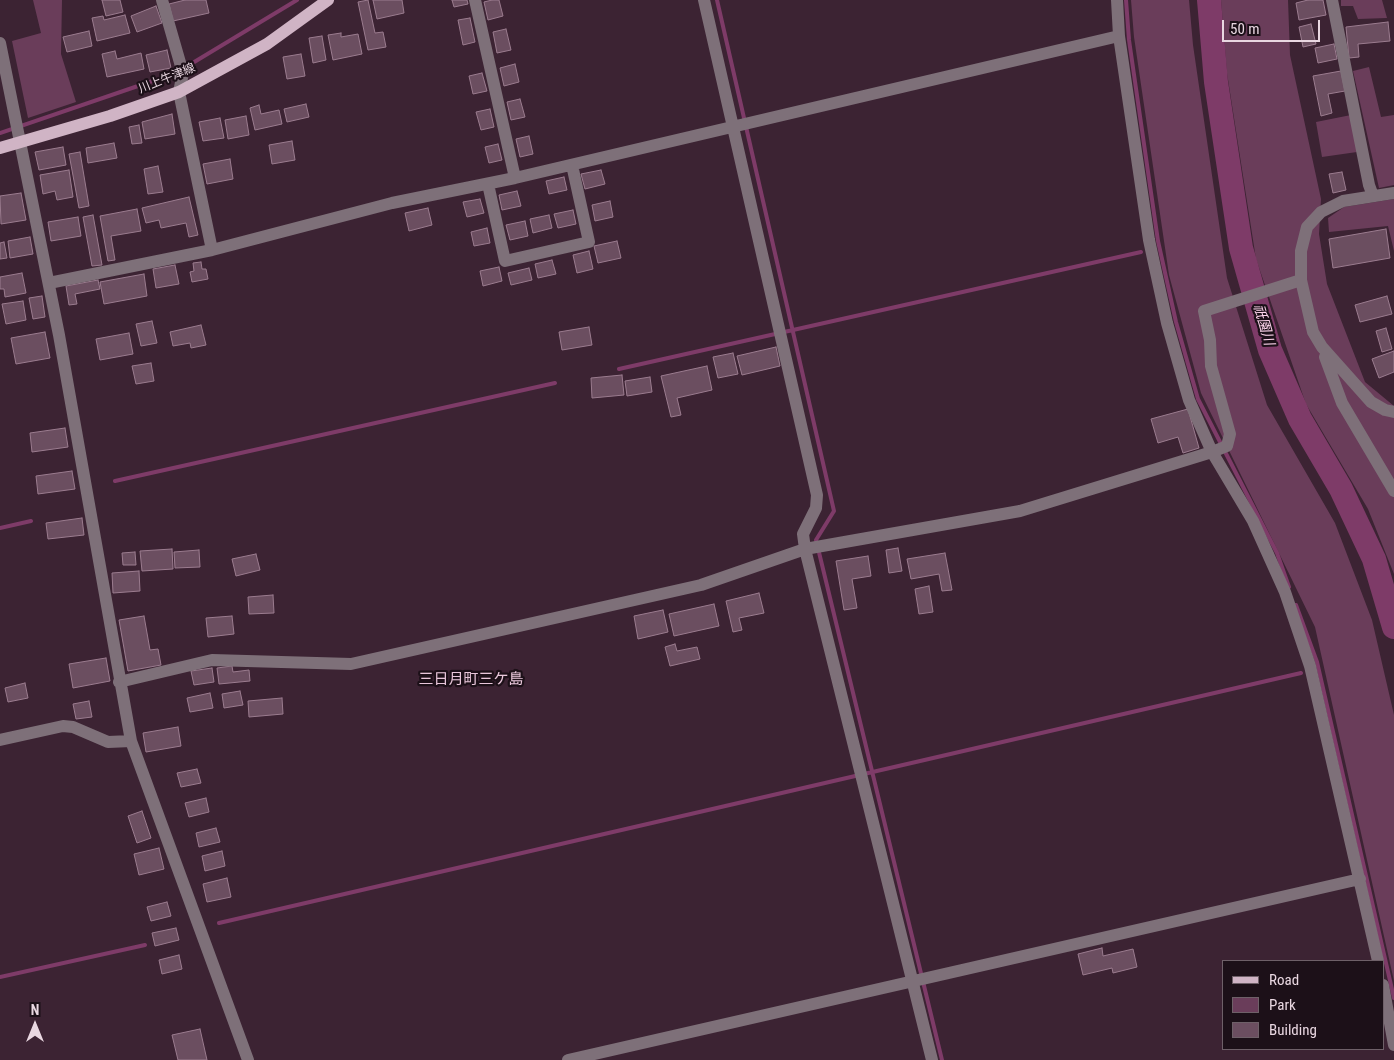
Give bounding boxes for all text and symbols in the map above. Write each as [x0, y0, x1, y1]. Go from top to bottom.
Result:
scale bar [1224, 10, 1322, 42]
text: 50 m [1230, 20, 1260, 38]
street label: 川上牛津線 [136, 61, 198, 97]
water label: 祇園川 [1249, 302, 1277, 348]
district label: 三日月町三ケ島 [419, 671, 523, 689]
legend [1222, 960, 1384, 1050]
text: Road [1269, 971, 1299, 989]
text: Park [1269, 996, 1296, 1014]
north arrow [10, 1000, 60, 1050]
text: N [31, 1002, 39, 1018]
text: Building [1269, 1021, 1317, 1039]

